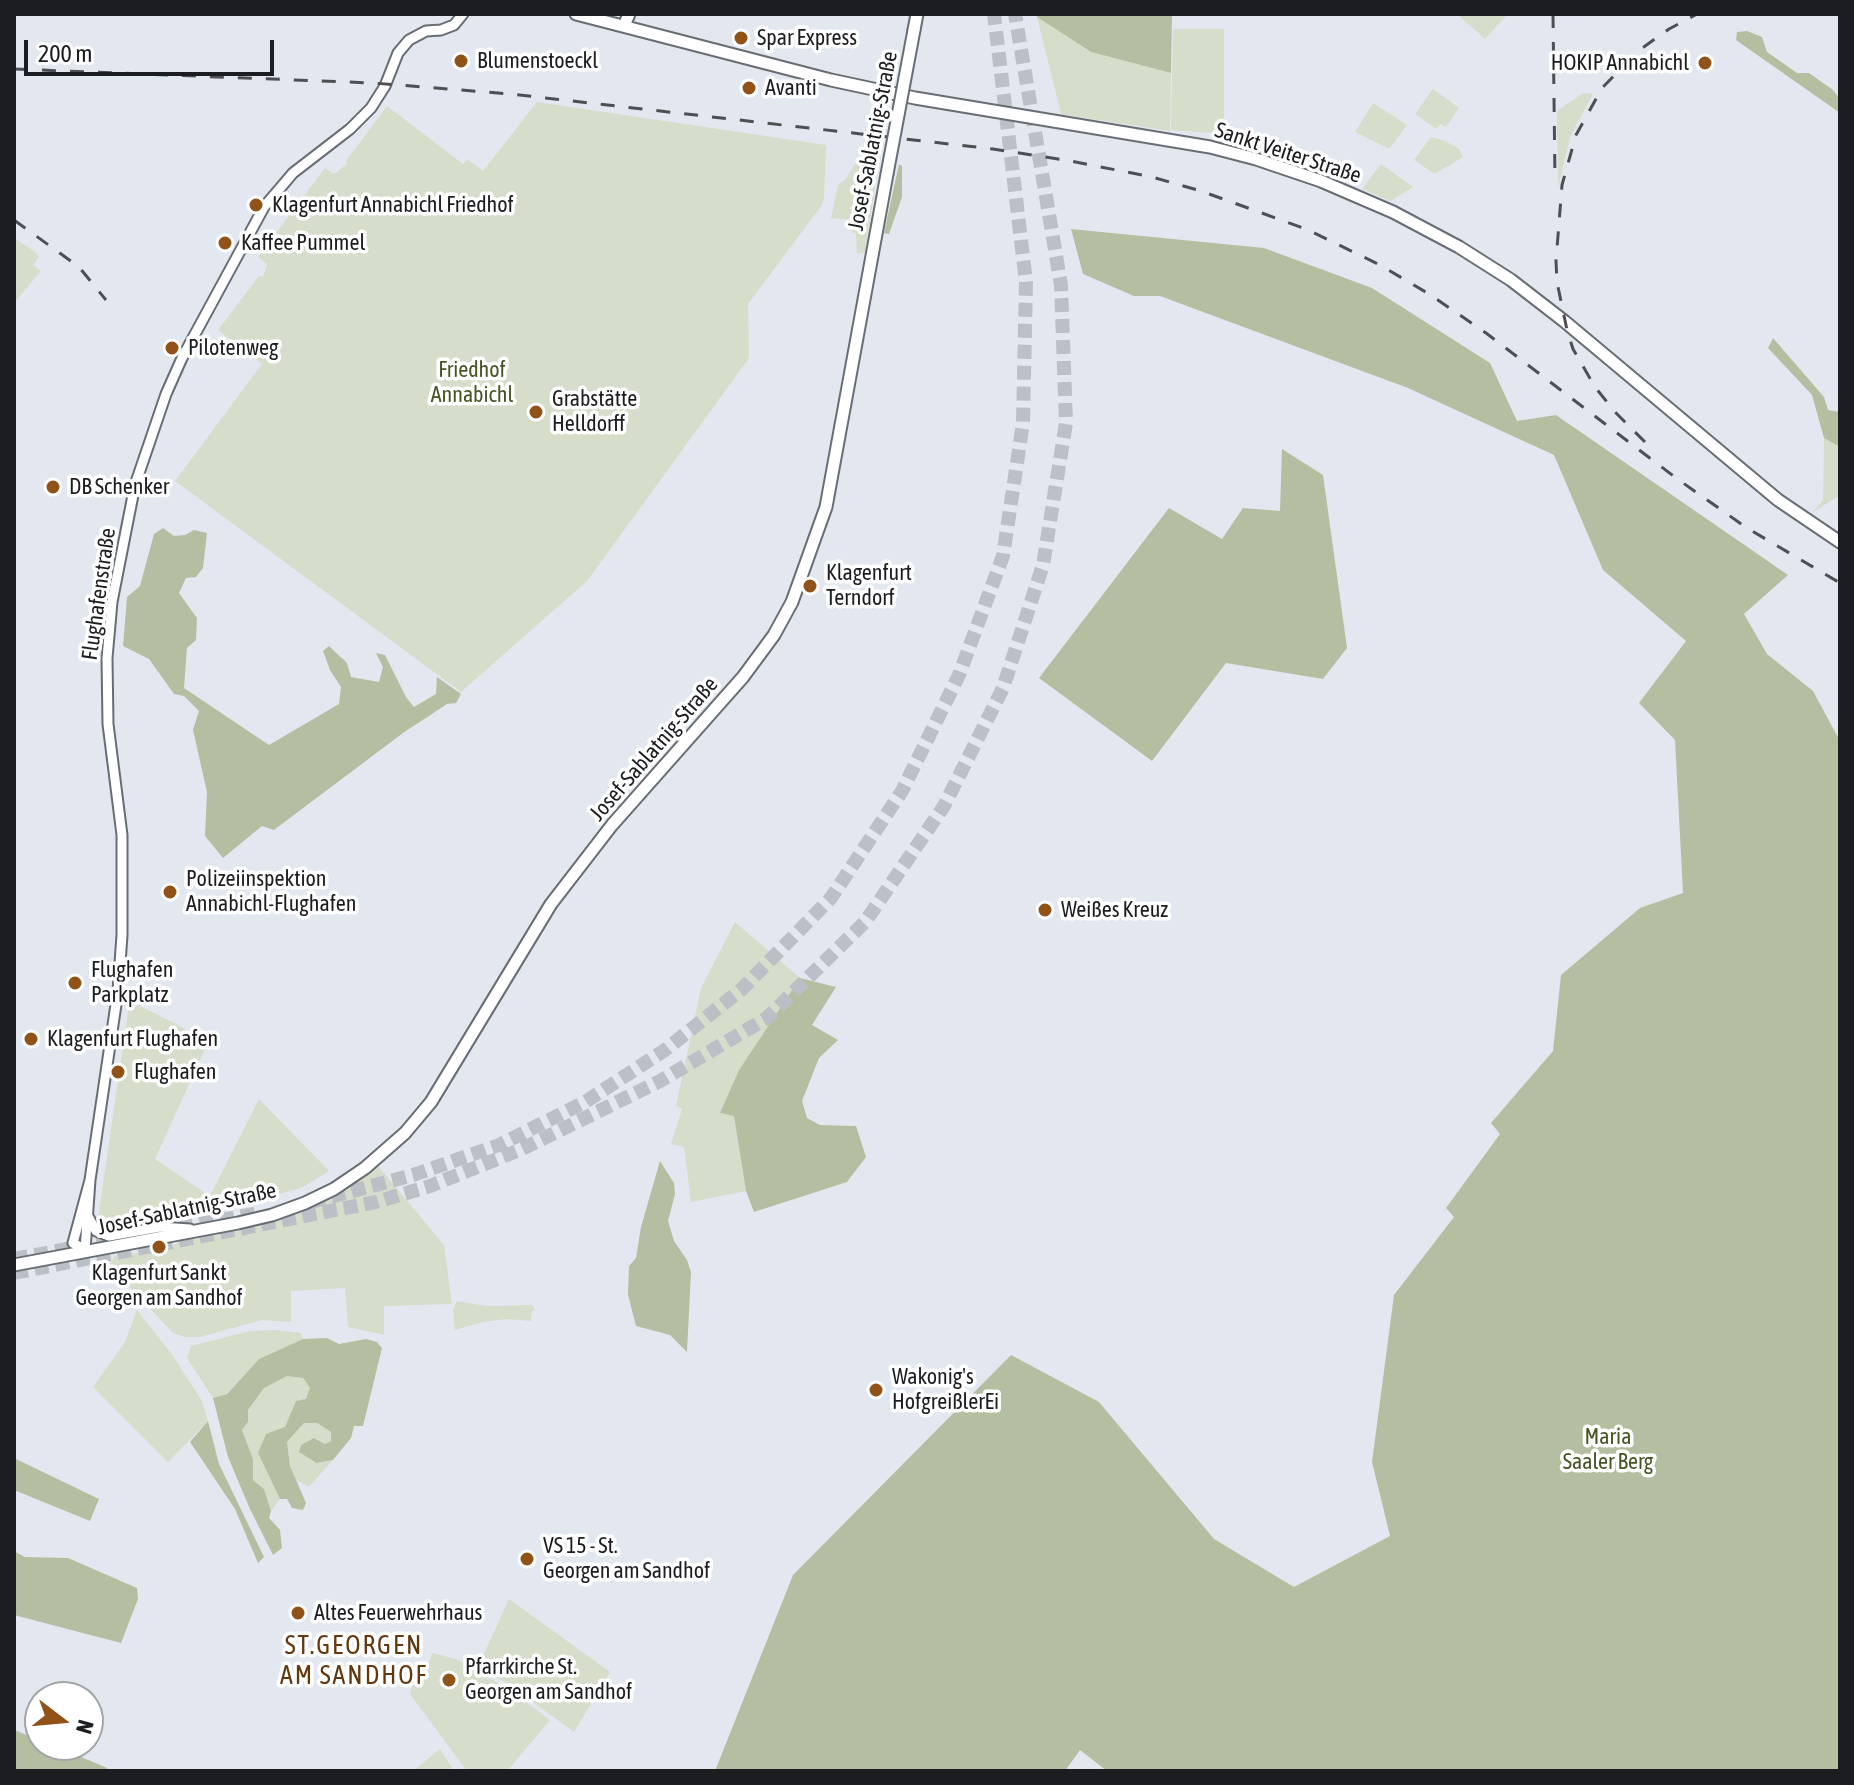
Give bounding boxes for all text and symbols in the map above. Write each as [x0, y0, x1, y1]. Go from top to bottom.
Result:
scale bar [28, 24, 278, 74]
place label: Spar Express [757, 25, 857, 51]
marker: Spar Express [732, 29, 750, 47]
text: 200 m [38, 40, 92, 67]
place label: Blumenstoeckl [477, 48, 598, 74]
street label: Josef-Sablatnig-Straße [843, 49, 903, 233]
place label: HOKIP Annabichl [1551, 50, 1689, 76]
marker: Blumenstoeckl [452, 52, 470, 70]
marker: HOKIP Annabichl [1696, 54, 1714, 72]
place label: Avanti [765, 75, 817, 101]
marker: Avanti [740, 79, 758, 97]
street label: Sankt Veiter Straße [1212, 117, 1364, 189]
place label: Klagenfurt Annabichl Friedhof [272, 192, 514, 218]
marker: Klagenfurt Annabichl Friedhof [247, 196, 265, 214]
place label: Kaffee Pummel [241, 230, 365, 256]
marker: Kaffee Pummel [216, 234, 234, 252]
place label: Pilotenweg [188, 335, 278, 361]
marker: Pilotenweg [163, 339, 181, 357]
park label: Friedhof Annabichl [431, 357, 513, 408]
place label: Grabstätte Helldorff [552, 386, 637, 438]
marker: Grabstätte Helldorff [527, 403, 545, 421]
place label: DB Schenker [69, 474, 169, 500]
marker: DB Schenker [44, 478, 62, 496]
street label: Flughafenstraße [77, 526, 121, 662]
place label: Klagenfurt Terndorf [826, 560, 912, 612]
marker: Klagenfurt Terndorf [801, 577, 819, 595]
street label: Josef-Sablatnig-Straße [584, 672, 724, 826]
place label: Polizeiinspektion Annabichl-Flughafen [186, 866, 356, 918]
marker: Polizeiinspektion Annabichl-Flughafen [161, 883, 179, 901]
place label: Weißes Kreuz [1061, 897, 1168, 923]
marker: Weißes Kreuz [1036, 901, 1054, 919]
place label: Flughafen Parkplatz [91, 957, 173, 1008]
marker: Flughafen Parkplatz [66, 974, 84, 992]
place label: Klagenfurt Flughafen [47, 1026, 218, 1052]
marker: Klagenfurt Flughafen [22, 1030, 40, 1048]
place label: Flughafen [134, 1059, 216, 1085]
marker: Flughafen [109, 1063, 127, 1081]
street label: Josef-Sablatnig-Straße [95, 1177, 279, 1241]
marker: Klagenfurt Sankt Georgen am Sandhof [150, 1238, 168, 1256]
place label: Klagenfurt Sankt Georgen am Sandhof [75, 1260, 243, 1312]
place label: Wakonig's HofgreißlerEi [892, 1364, 999, 1416]
marker: Wakonig's HofgreißlerEi [867, 1381, 885, 1399]
park label: Maria Saaler Berg [1563, 1424, 1653, 1476]
place label: VS 15 - St. Georgen am Sandhof [543, 1533, 710, 1584]
marker: VS 15 - St. Georgen am Sandhof [518, 1550, 536, 1568]
place label: Altes Feuerwehrhaus [314, 1600, 482, 1626]
marker: Altes Feuerwehrhaus [289, 1604, 307, 1622]
district label: ST.GEORGEN AM SANDHOF [280, 1630, 428, 1692]
place label: Pfarrkirche St. Georgen am Sandhof [465, 1654, 632, 1706]
marker: Pfarrkirche St. Georgen am Sandhof [440, 1671, 458, 1689]
north arrow [24, 1681, 104, 1761]
text: N [71, 1717, 99, 1737]

